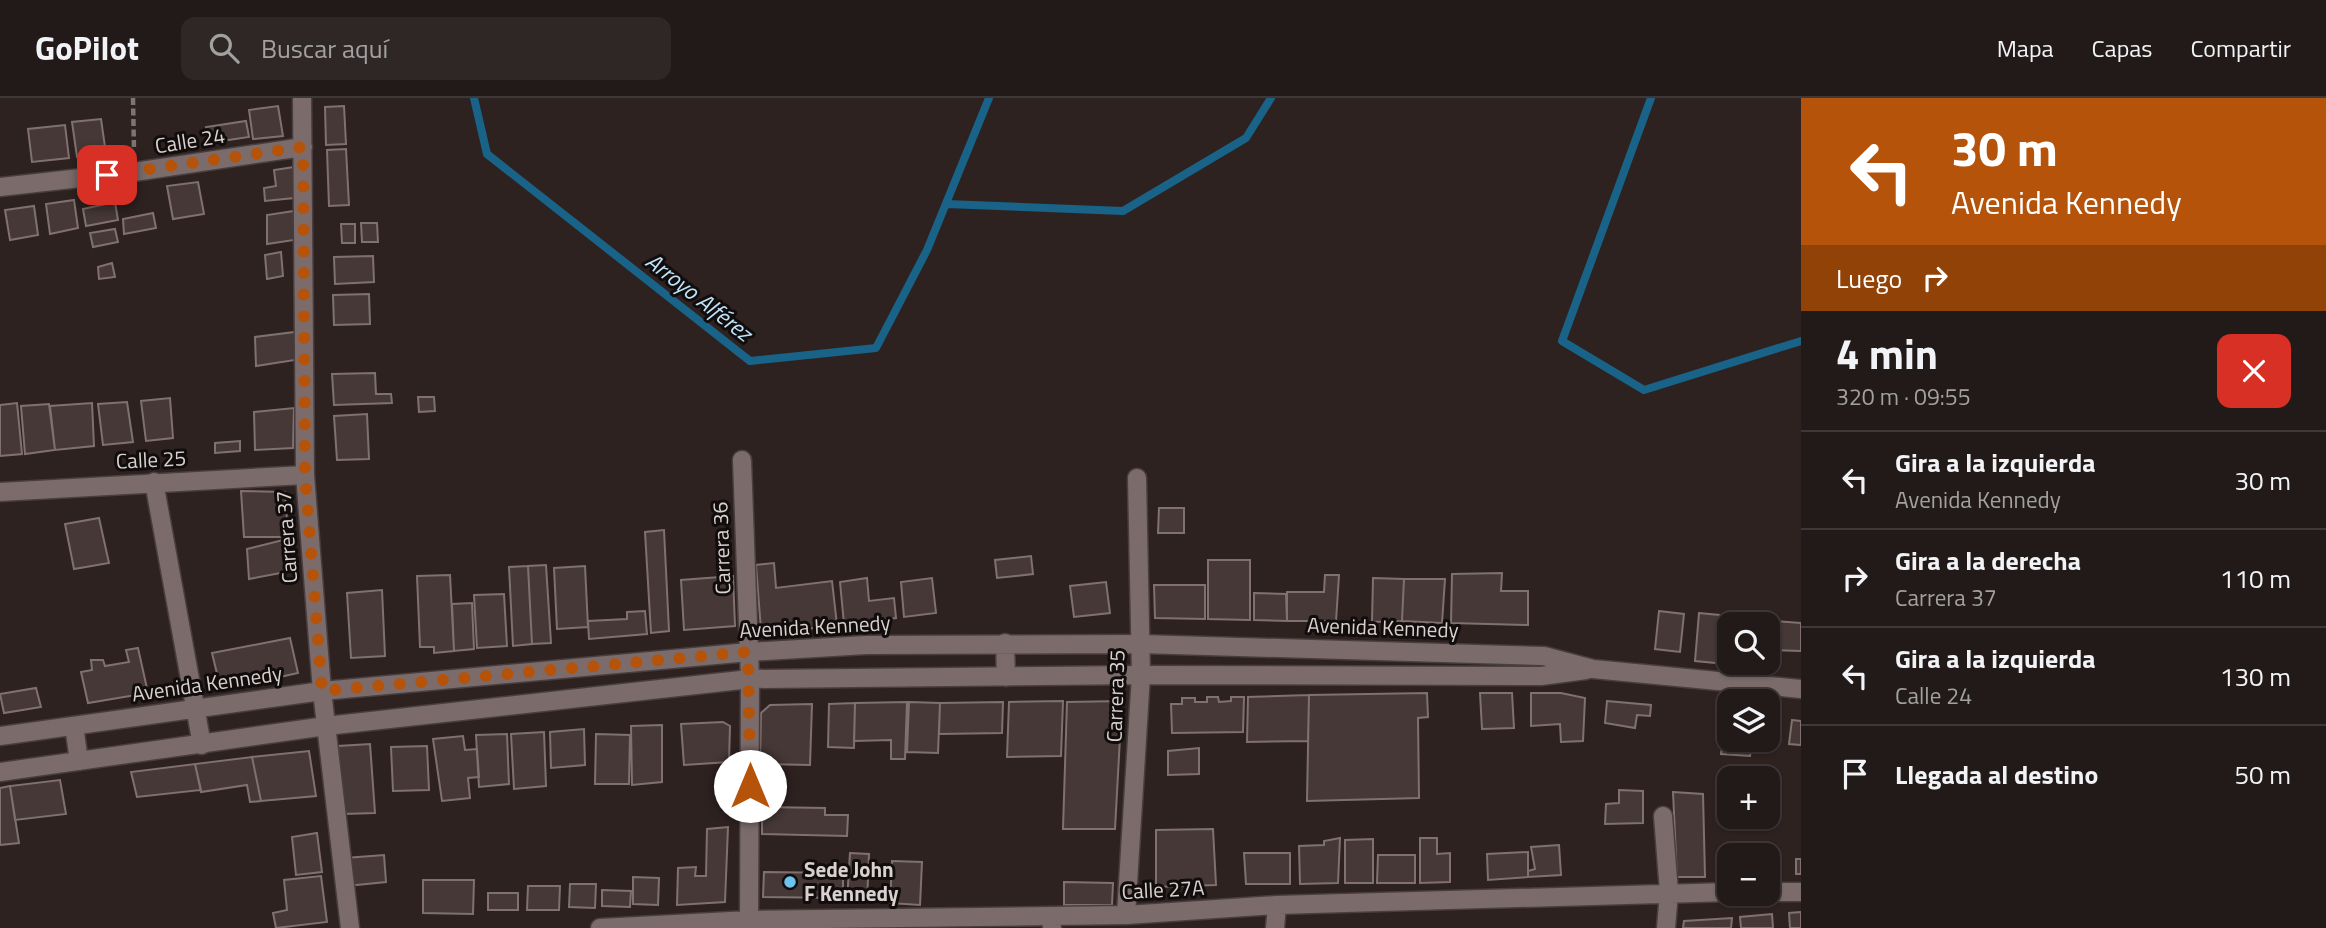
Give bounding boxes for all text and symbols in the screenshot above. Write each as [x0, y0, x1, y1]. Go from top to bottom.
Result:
search box [181, 17, 671, 80]
text: GoPilot [35, 23, 139, 73]
icon: search [205, 29, 243, 67]
text: Buscar aquí [261, 29, 388, 68]
text: Mapa [1997, 30, 2054, 66]
text: Capas [2092, 30, 2152, 66]
text: Compartir [2190, 30, 2291, 66]
text: 30 m [1951, 110, 2058, 185]
street label: Calle 24 [153, 119, 227, 161]
icon: left [1836, 126, 1927, 217]
pin [77, 145, 137, 205]
icon: arrive [88, 156, 126, 194]
text: Avenida Kennedy [1951, 178, 2182, 226]
water label: Arroyo Alférez [638, 244, 762, 351]
text: Luego [1836, 259, 1902, 298]
icon: right [1916, 259, 1954, 297]
text: 4 min [1836, 321, 1938, 385]
button: close [2217, 334, 2291, 408]
text: 320 m · 09:55 [1836, 379, 1971, 414]
street label: Calle 25 [115, 441, 187, 477]
text: Gira a la izquierda [1895, 443, 2096, 482]
icon: left [1836, 461, 1874, 499]
text: 30 m [2234, 461, 2291, 500]
text: Avenida Kennedy [1895, 482, 2061, 517]
street label: Carrera 37 [267, 490, 305, 584]
street label: Carrera 36 [703, 501, 739, 595]
text: Gira a la derecha [1895, 541, 2081, 580]
icon: right [1836, 559, 1874, 597]
text: 110 m [2220, 559, 2291, 598]
text: Carrera 37 [1895, 580, 1997, 615]
street label: Avenida Kennedy [738, 606, 891, 646]
street label: Avenida Kennedy [1307, 608, 1459, 646]
map controls [1717, 612, 1780, 906]
button: search [1717, 612, 1780, 675]
text: Gira a la izquierda [1895, 639, 2096, 678]
street label: Carrera 35 [1097, 649, 1133, 743]
street label: Avenida Kennedy [130, 657, 284, 709]
icon: left [1836, 657, 1874, 695]
text: 130 m [2220, 657, 2291, 696]
text: Calle 24 [1895, 678, 1972, 713]
button: layers [1717, 689, 1780, 752]
position arrow [713, 749, 787, 823]
icon: arrive [1836, 755, 1874, 793]
text: Llegada al destino [1895, 755, 2098, 794]
text: 50 m [2234, 755, 2291, 794]
button: + [1717, 766, 1780, 829]
button: − [1717, 843, 1780, 906]
place label: Sede John F Kennedy [804, 853, 899, 909]
street label: Calle 27A [1121, 871, 1206, 907]
marker: Sede John F Kennedy [782, 874, 798, 890]

